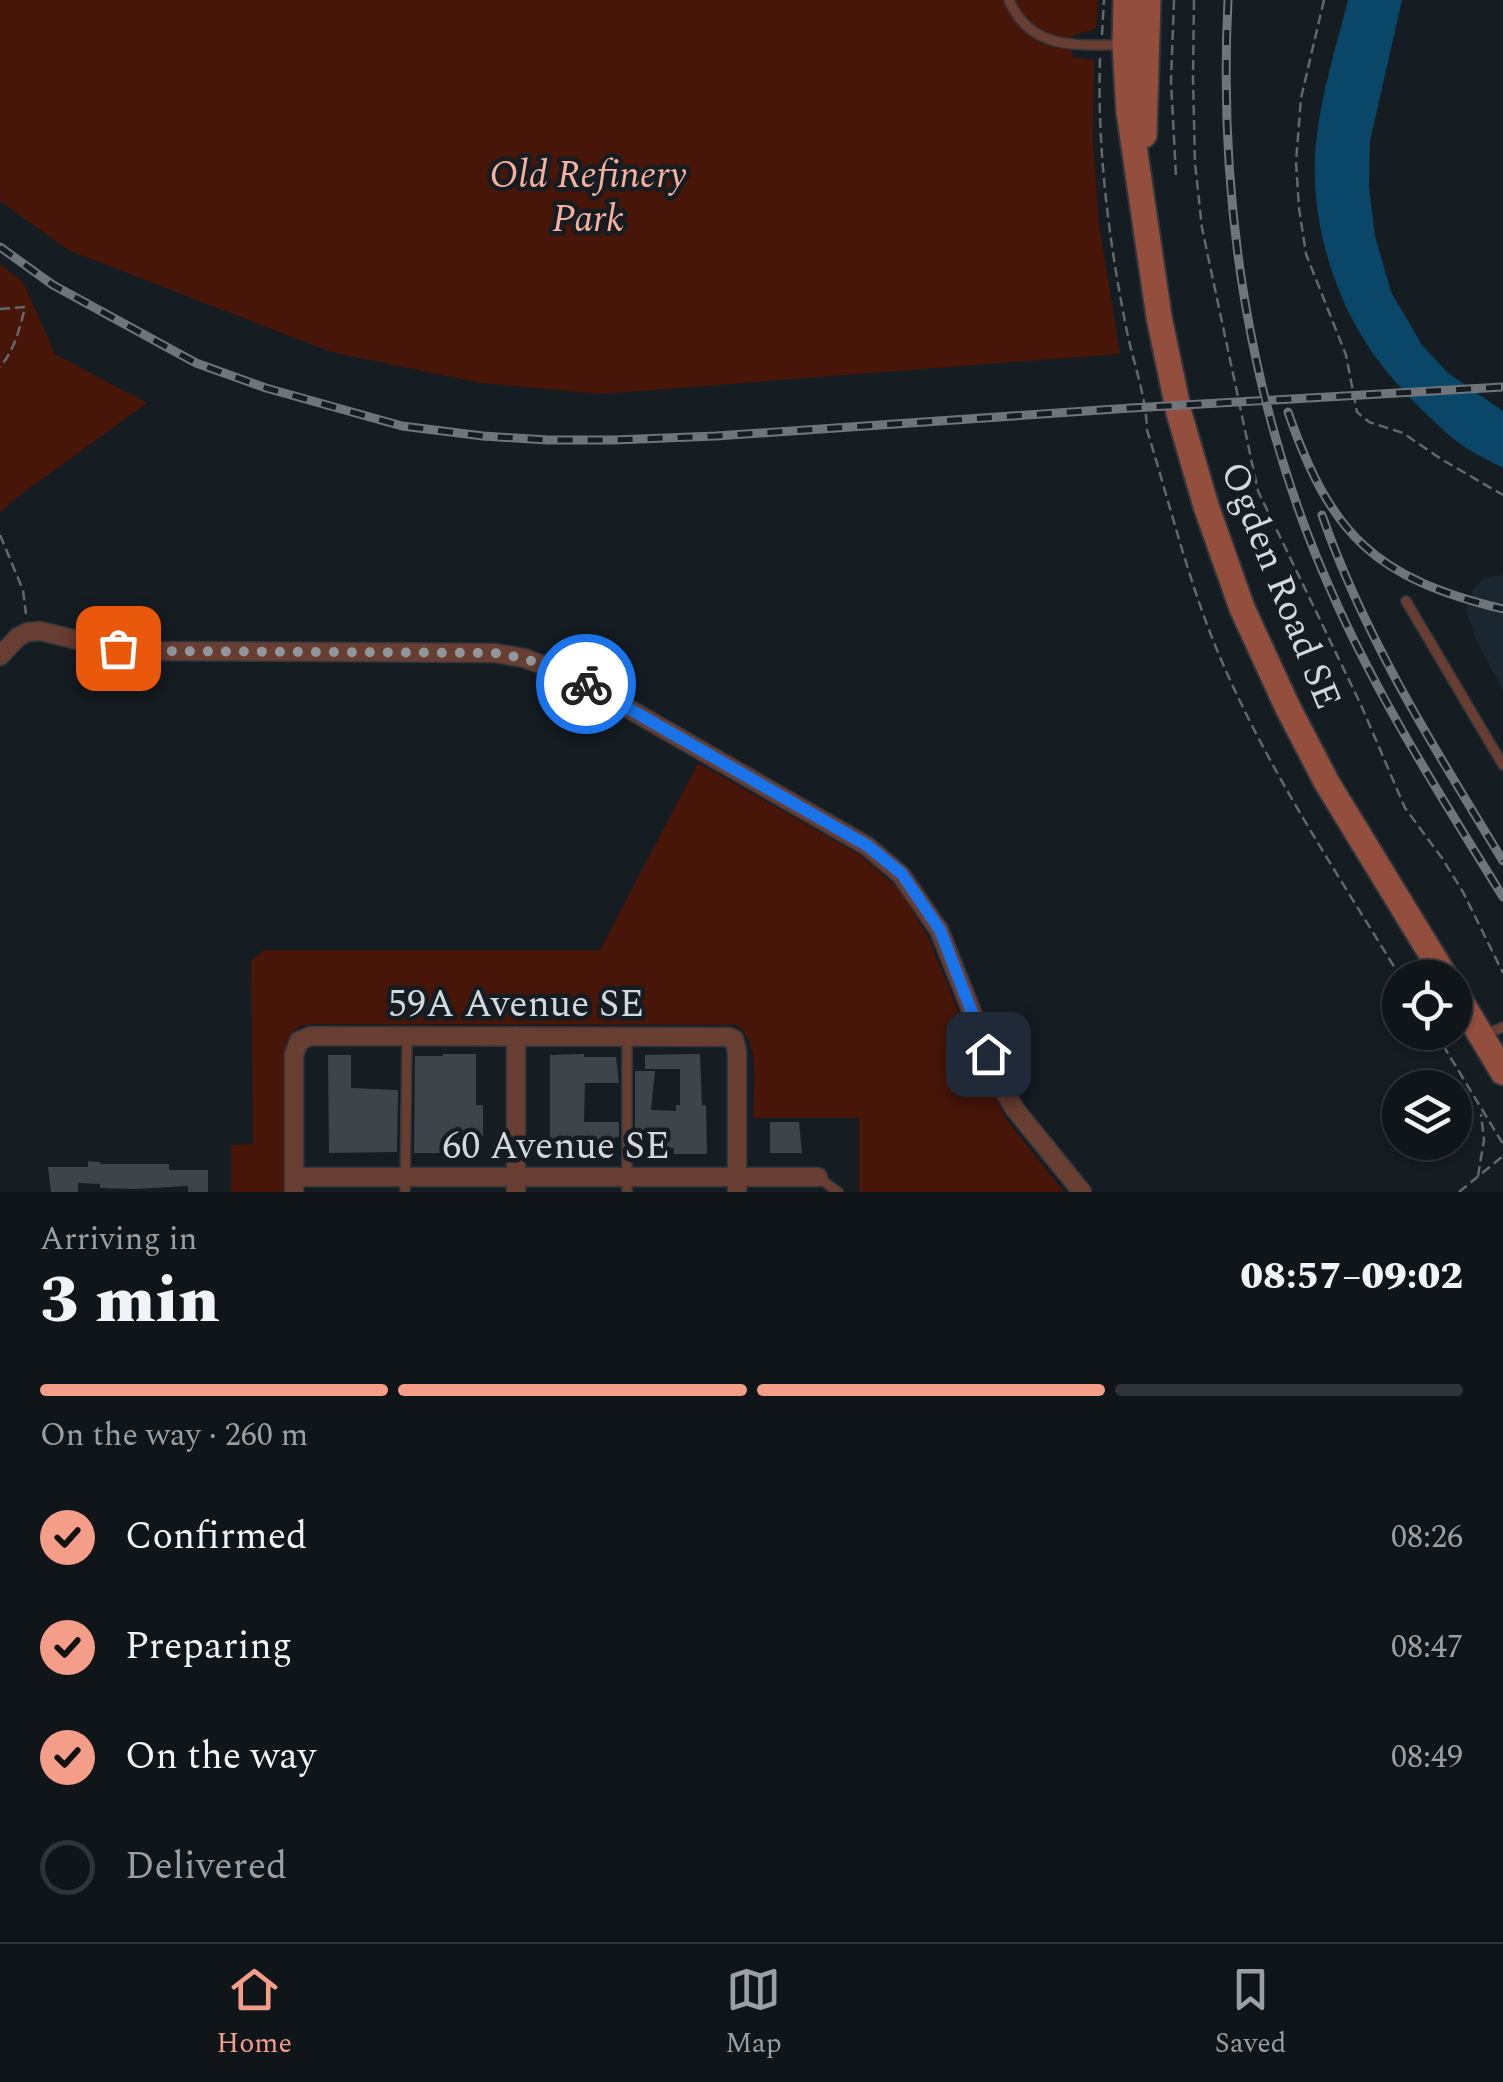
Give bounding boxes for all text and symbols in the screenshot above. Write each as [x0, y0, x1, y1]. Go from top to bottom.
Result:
park label: Old Refinery Park [489, 147, 687, 249]
street label: Ogden Road SE [1204, 453, 1356, 718]
pin [76, 606, 161, 691]
icon: bag [91, 621, 146, 676]
courier [536, 634, 636, 734]
icon: bike [559, 657, 614, 712]
map controls [1382, 960, 1472, 1160]
button: locate [1382, 960, 1472, 1050]
street label: 59A Avenue SE [388, 976, 644, 1034]
pin [946, 1012, 1031, 1097]
icon: home [961, 1027, 1016, 1082]
button: layers [1382, 1070, 1472, 1160]
street label: 60 Avenue SE [442, 1118, 670, 1176]
text: Arriving in [40, 1215, 197, 1264]
text: 08:57–09:02 [1240, 1248, 1463, 1306]
text: 3 min [40, 1252, 220, 1351]
text: On the way · 260 m [40, 1411, 308, 1460]
text: Confirmed [125, 1508, 307, 1566]
icon: check [40, 1510, 95, 1565]
text: 08:26 [1391, 1513, 1463, 1562]
text: Preparing [125, 1618, 292, 1676]
icon: check [40, 1620, 95, 1675]
text: 08:47 [1391, 1623, 1463, 1672]
text: On the way [125, 1728, 316, 1786]
icon: check [40, 1730, 95, 1785]
text: 08:49 [1391, 1733, 1463, 1782]
text: Delivered [125, 1838, 287, 1896]
tab: Home [217, 1962, 292, 2065]
tab: Map [725, 1962, 782, 2065]
tab: Saved [1215, 1962, 1286, 2065]

